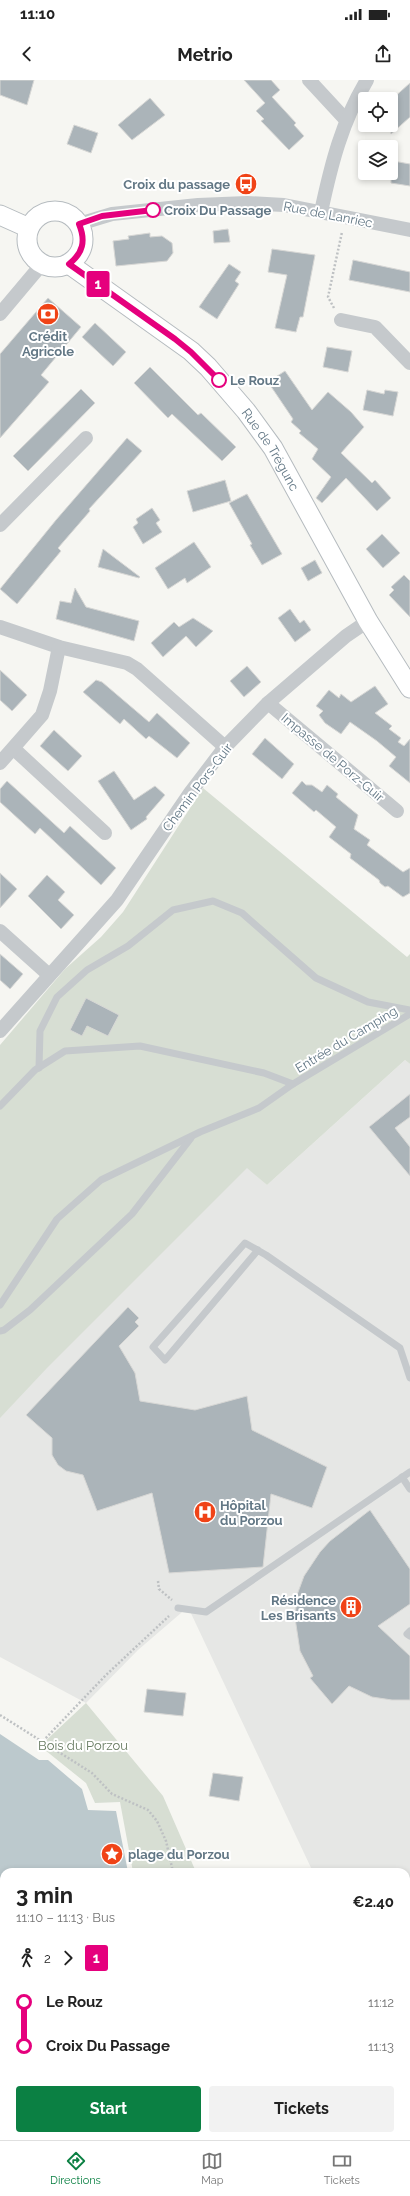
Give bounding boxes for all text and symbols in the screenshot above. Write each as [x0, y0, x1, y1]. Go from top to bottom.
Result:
text: 11:10 [20, 5, 55, 23]
icon: back [16, 43, 38, 65]
icon: share [372, 43, 394, 65]
text: Metrio [177, 44, 233, 65]
map controls [358, 92, 398, 180]
button: locate [358, 92, 398, 132]
button: layers [358, 140, 398, 180]
bus stop icon: Croix du passage [233, 171, 259, 197]
place label: Croix du passage [123, 177, 230, 192]
street label: Rue de Lanriec [282, 198, 374, 230]
marker: Croix Du Passage [145, 202, 161, 218]
place label: Croix Du Passage [164, 203, 272, 218]
line badge: 1 [85, 271, 111, 297]
text: 1 [95, 276, 101, 292]
bank icon: Crédit Agricole [35, 301, 61, 327]
place label: Crédit Agricole [22, 329, 74, 359]
marker: Le Rouz [211, 372, 227, 388]
place label: Le Rouz [230, 373, 280, 388]
street label: Rue de Trégunc [238, 405, 302, 493]
street label: Impasse de Porz-Guir [278, 710, 387, 805]
street label: Chemin Pors-Guir [159, 740, 236, 834]
street label: Entrée du Camping [293, 1003, 400, 1076]
place label: Hôpital du Porzou [220, 1498, 283, 1528]
hospital icon: Hôpital du Porzou [192, 1499, 218, 1525]
place label: Résidence Les Brisants [261, 1593, 337, 1623]
building icon: Résidence Les Brisants [338, 1594, 364, 1620]
park label: Bois du Porzou [38, 1738, 128, 1753]
place icon: plage du Porzou [99, 1841, 125, 1867]
place label: plage du Porzou [128, 1847, 230, 1862]
text: 3 min [16, 1882, 73, 1908]
text: €2.40 [352, 1893, 394, 1911]
text: 11:10 – 11:13 · Bus [16, 1910, 115, 1925]
icon: walk [16, 1947, 38, 1969]
icon: forward [57, 1947, 79, 1969]
text: 1 [93, 1950, 100, 1966]
text: 2 [44, 1951, 51, 1966]
text: Le Rouz [46, 1993, 103, 2011]
text: 11:12 [368, 1995, 394, 2010]
text: Croix Du Passage [46, 2037, 170, 2055]
text: 11:13 [368, 2039, 394, 2054]
button: Start [16, 2086, 201, 2132]
button: Tickets [209, 2086, 394, 2132]
tab: Directions [50, 2150, 101, 2187]
tab: Map [201, 2150, 224, 2187]
tab: Tickets [324, 2150, 360, 2187]

